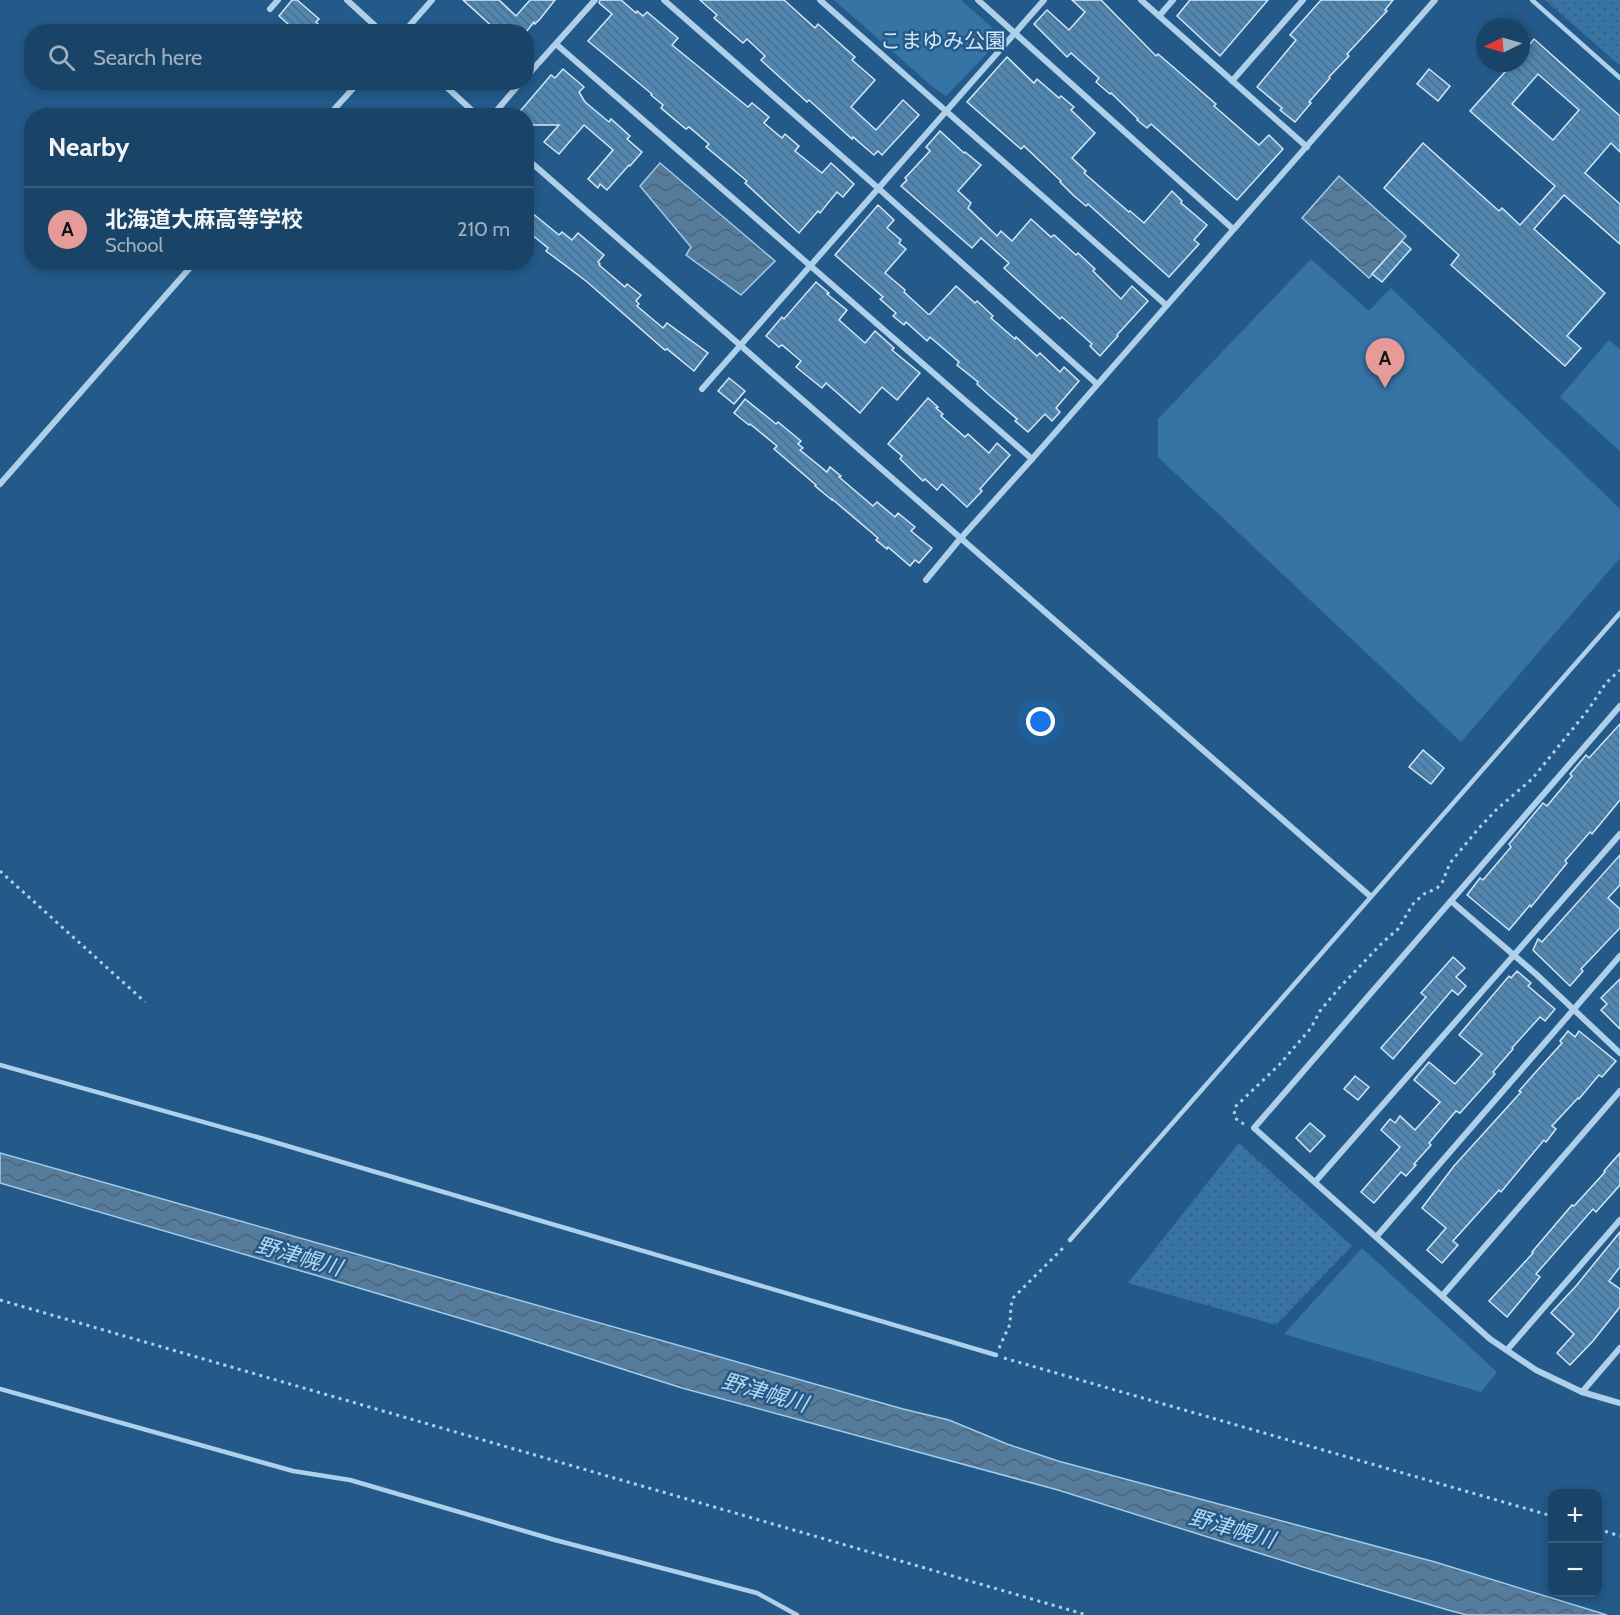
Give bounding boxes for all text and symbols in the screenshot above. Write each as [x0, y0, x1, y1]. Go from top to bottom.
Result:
north arrow [1476, 18, 1530, 72]
search box [24, 24, 534, 90]
park label: こまゆみ公園 [880, 28, 1006, 53]
icon: search [45, 41, 78, 74]
text: Search here [93, 44, 202, 71]
text: Nearby [48, 131, 129, 163]
text: 北海道大麻高等学校 [105, 206, 303, 233]
text: A [61, 217, 74, 241]
text: 210 m [457, 217, 510, 241]
text: School [105, 233, 163, 257]
pin: A [1366, 338, 1404, 388]
your location [1026, 707, 1055, 736]
water label: 野津幌川 [253, 1231, 347, 1282]
water label: 野津幌川 [719, 1367, 813, 1418]
map controls [1548, 1489, 1602, 1597]
button: + [1548, 1489, 1602, 1543]
water label: 野津幌川 [1186, 1503, 1280, 1554]
button: − [1548, 1543, 1602, 1597]

